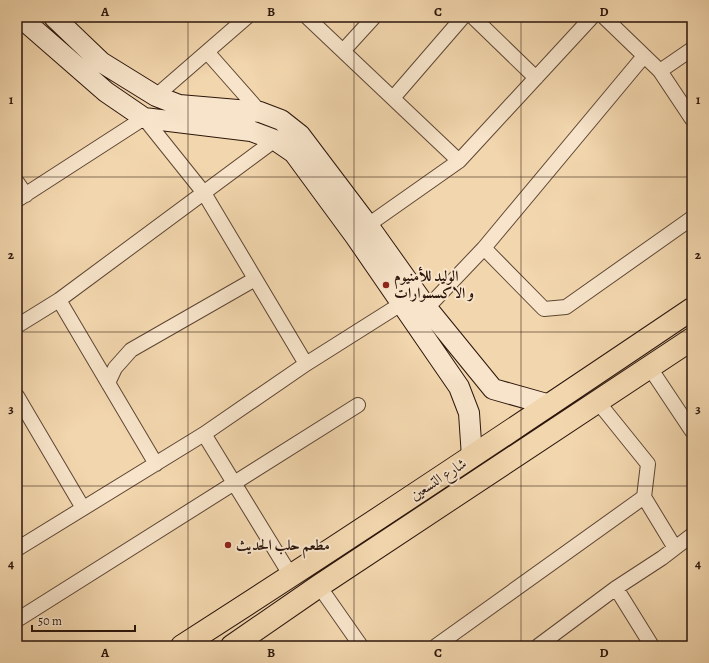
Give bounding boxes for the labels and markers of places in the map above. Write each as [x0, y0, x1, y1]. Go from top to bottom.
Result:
place label: الوليد للأمنيوم و الاكسسوارات [394, 266, 474, 303]
marker: الوليد للأمنيوم و الاكسسوارات [381, 280, 391, 290]
place label: مطعم حلب الحديث [236, 535, 330, 559]
marker: مطعم حلب الحديث [223, 540, 233, 550]

